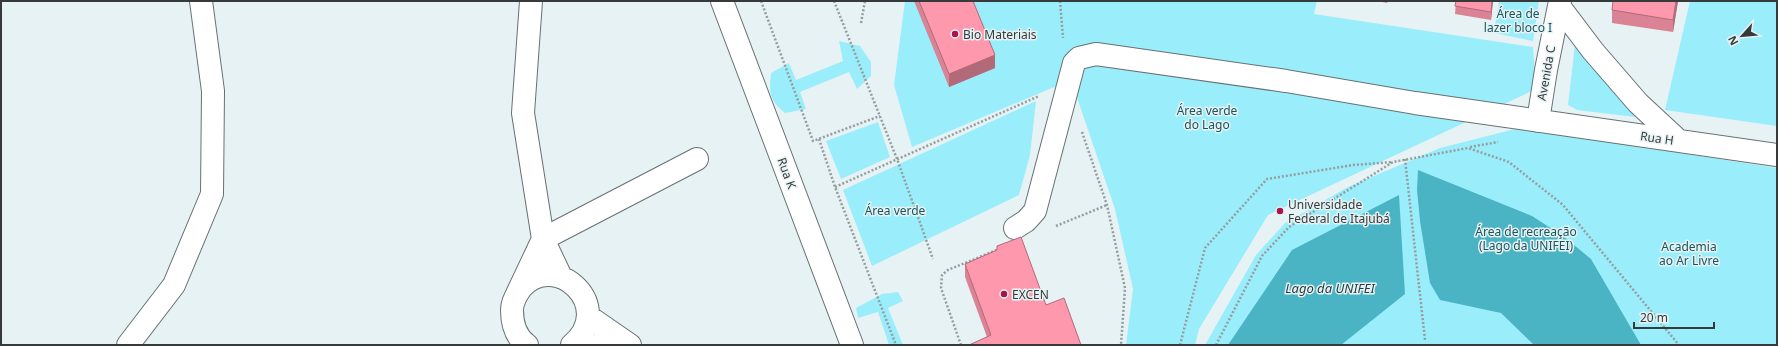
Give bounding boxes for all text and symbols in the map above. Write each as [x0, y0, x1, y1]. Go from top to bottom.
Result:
park label: Área de lazer bloco I [1484, 5, 1552, 36]
north arrow [1722, 16, 1762, 56]
place label: Bio Materiais [963, 26, 1037, 43]
marker: Bio Materiais [950, 29, 960, 39]
text: N [1724, 33, 1741, 48]
street label: Avenida C [1533, 44, 1559, 102]
park label: Área verde do Lago [1177, 102, 1238, 133]
street label: Rua H [1639, 127, 1675, 149]
street label: Rua K [774, 155, 801, 192]
place label: Universidade Federal de Itajubá [1288, 196, 1390, 227]
park label: Área verde [865, 202, 926, 219]
marker: Universidade Federal de Itajubá [1275, 206, 1285, 216]
park label: Área de recreação (Lago da UNIFEI) [1475, 223, 1577, 254]
park label: Academia ao Ar Livre [1659, 238, 1719, 269]
water label: Lago da UNIFEI [1285, 279, 1375, 297]
place label: EXCEN [1012, 286, 1049, 303]
marker: EXCEN [999, 289, 1009, 299]
scale bar [1634, 304, 1714, 330]
text: 20 m [1640, 309, 1668, 326]

